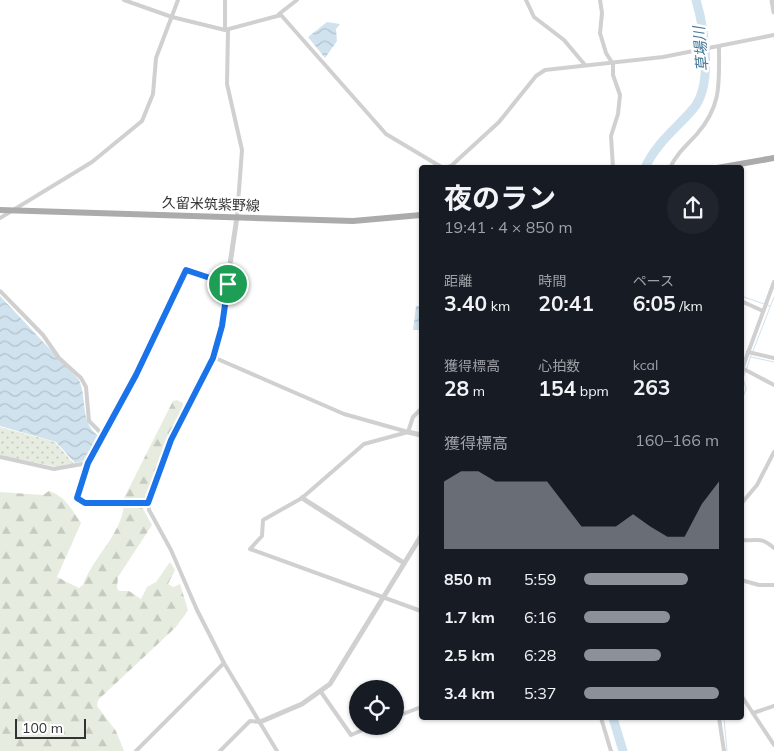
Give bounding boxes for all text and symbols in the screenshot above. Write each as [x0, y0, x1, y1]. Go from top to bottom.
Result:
water label: 草場川 [689, 24, 712, 72]
text: 夜のラン [444, 180, 556, 215]
button: share [667, 182, 719, 234]
street label: 久留米筑紫野線 [162, 193, 260, 215]
text: 19:41 · 4 × 850 m [444, 217, 573, 237]
pin [207, 263, 249, 305]
icon: arrive [214, 270, 242, 298]
text: 距離 [444, 272, 472, 290]
text: 時間 [538, 272, 566, 290]
text: ペース [633, 272, 674, 290]
text: 3.40 [444, 290, 487, 316]
text: 20:41 [538, 290, 594, 316]
text: 6:05 [633, 290, 676, 316]
text: km [487, 297, 510, 315]
text: /km [676, 297, 703, 315]
text: kcal [633, 356, 658, 374]
text: 獲得標高 [444, 357, 500, 375]
text: 心拍数 [538, 357, 580, 375]
text: 263 [633, 374, 670, 400]
text: 28 [444, 375, 469, 401]
text: 154 [538, 375, 576, 401]
text: m [469, 382, 485, 400]
text: bpm [576, 382, 609, 400]
text: 160–166 m [635, 430, 719, 450]
text: 獲得標高 [444, 433, 508, 453]
text: 850 m [444, 569, 492, 589]
text: 5:59 [524, 569, 556, 589]
text: 1.7 km [444, 607, 495, 627]
text: 6:16 [524, 607, 556, 627]
text: 2.5 km [444, 645, 495, 665]
text: 6:28 [524, 645, 556, 665]
map controls [349, 680, 404, 735]
button: locate [349, 680, 404, 735]
text: 3.4 km [444, 683, 495, 703]
text: 5:37 [524, 683, 556, 703]
scale bar [15, 716, 86, 739]
text: 100 m [22, 719, 63, 737]

